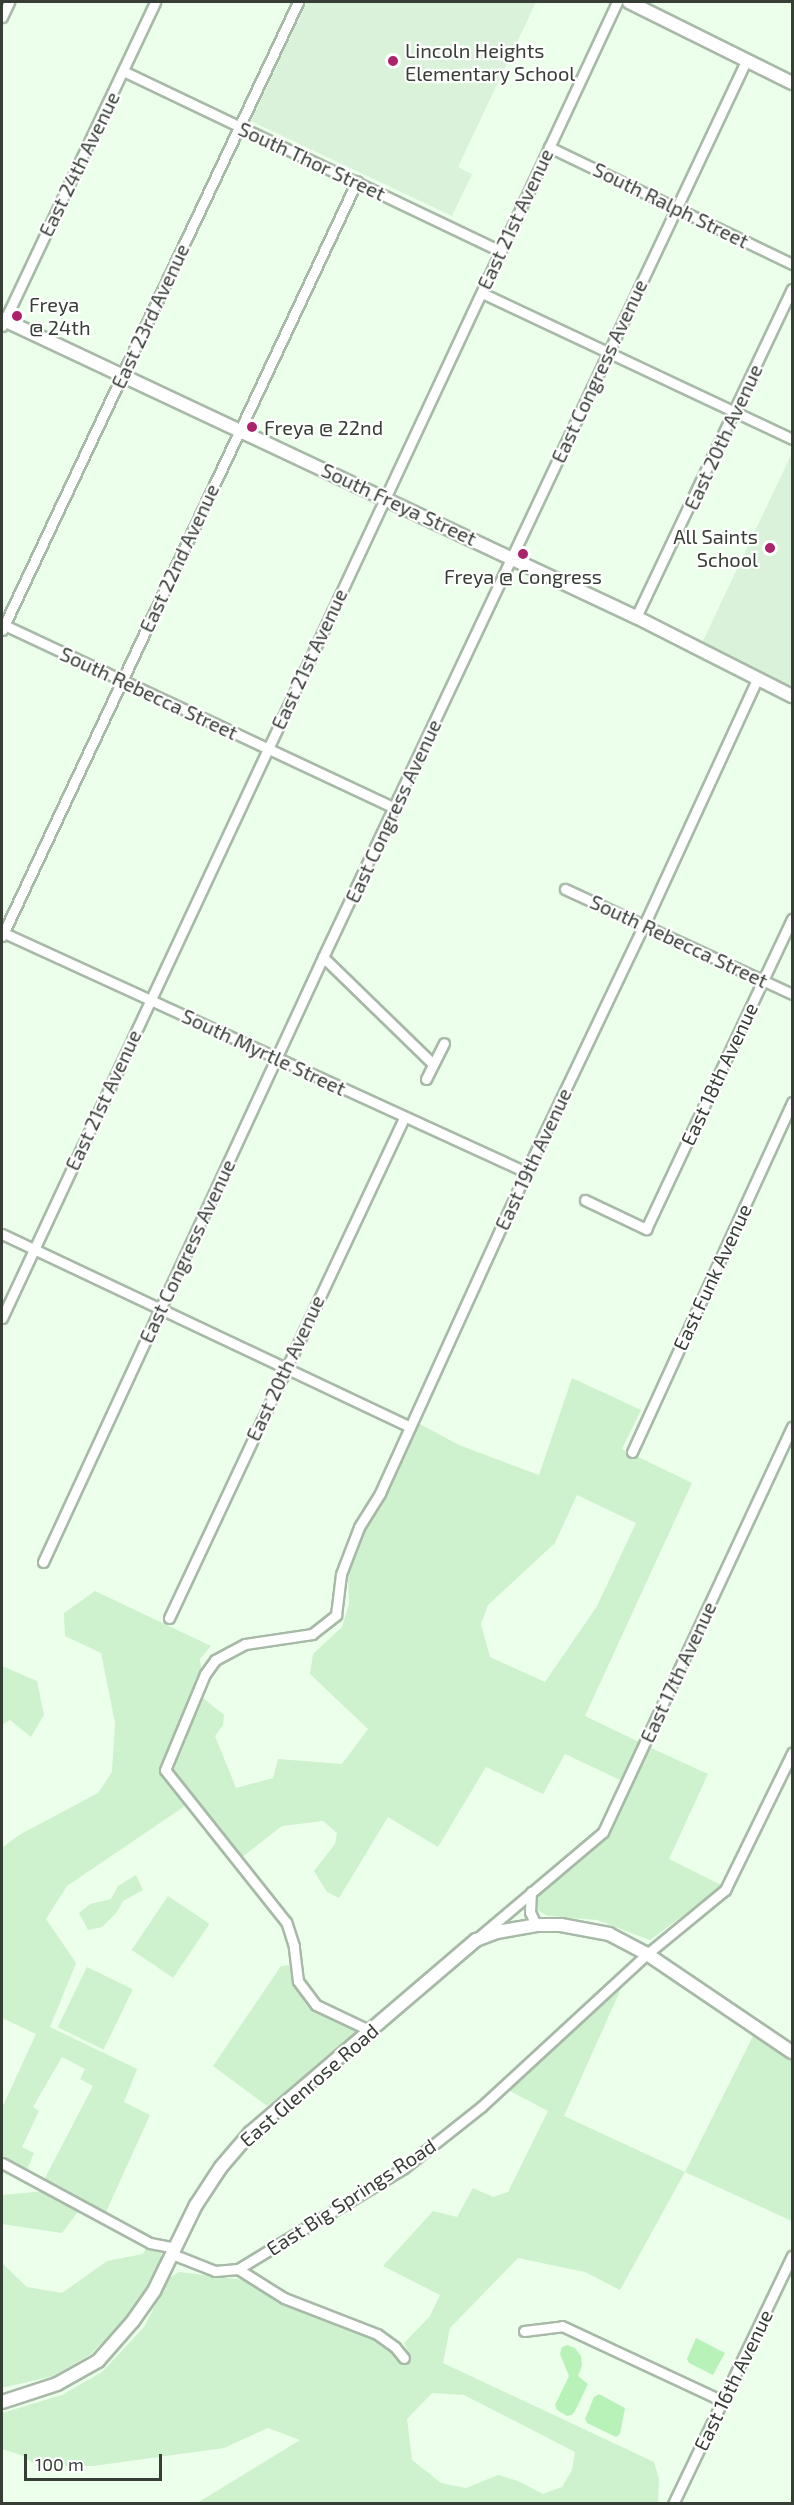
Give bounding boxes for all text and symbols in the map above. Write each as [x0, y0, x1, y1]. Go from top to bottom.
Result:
place label: Lincoln Heights Elementary School [405, 38, 576, 85]
marker: Lincoln Heights Elementary School [386, 54, 400, 68]
street label: East 24th Avenue [33, 87, 125, 241]
street label: South Thor Street [234, 116, 390, 206]
street label: East 21st Avenue [472, 145, 558, 293]
street label: South Ralph Street [589, 157, 753, 253]
street label: East 23rd Avenue [106, 240, 194, 392]
street label: East Congress Avenue [546, 275, 652, 467]
place label: Freya @ 24th [29, 292, 91, 339]
marker: Freya @ 24th [10, 309, 24, 323]
street label: East 20th Avenue [679, 360, 767, 514]
place label: Freya @ 22nd [264, 415, 383, 439]
marker: Freya @ 22nd [245, 420, 259, 434]
street label: South Freya Street [318, 458, 480, 550]
street label: East 22nd Avenue [134, 480, 224, 636]
place label: All Saints School [673, 524, 758, 571]
marker: All Saints School [763, 541, 777, 555]
marker: Freya @ Congress [516, 547, 530, 561]
place label: Freya @ Congress [444, 564, 602, 588]
street label: East 21st Avenue [266, 585, 352, 733]
street label: South Rebecca Street [56, 641, 242, 745]
street label: East Congress Avenue [340, 715, 446, 907]
street label: South Rebecca Street [586, 889, 772, 993]
street label: East 18th Avenue [675, 999, 763, 1149]
street label: South Myrtle Street [178, 1003, 350, 1101]
street label: East 21st Avenue [60, 1026, 146, 1174]
street label: East 19th Avenue [489, 1084, 577, 1234]
street label: East Congress Avenue [134, 1155, 240, 1347]
street label: East Funk Avenue [667, 1200, 757, 1354]
street label: East 20th Avenue [241, 1291, 329, 1445]
street label: East 17th Avenue [635, 1597, 721, 1747]
street label: East Glenrose Road [235, 2018, 383, 2152]
street label: East Big Springs Road [262, 2133, 440, 2261]
street label: East 16th Avenue [688, 2305, 778, 2455]
scale bar [27, 2442, 165, 2480]
text: 100 m [35, 2453, 84, 2475]

